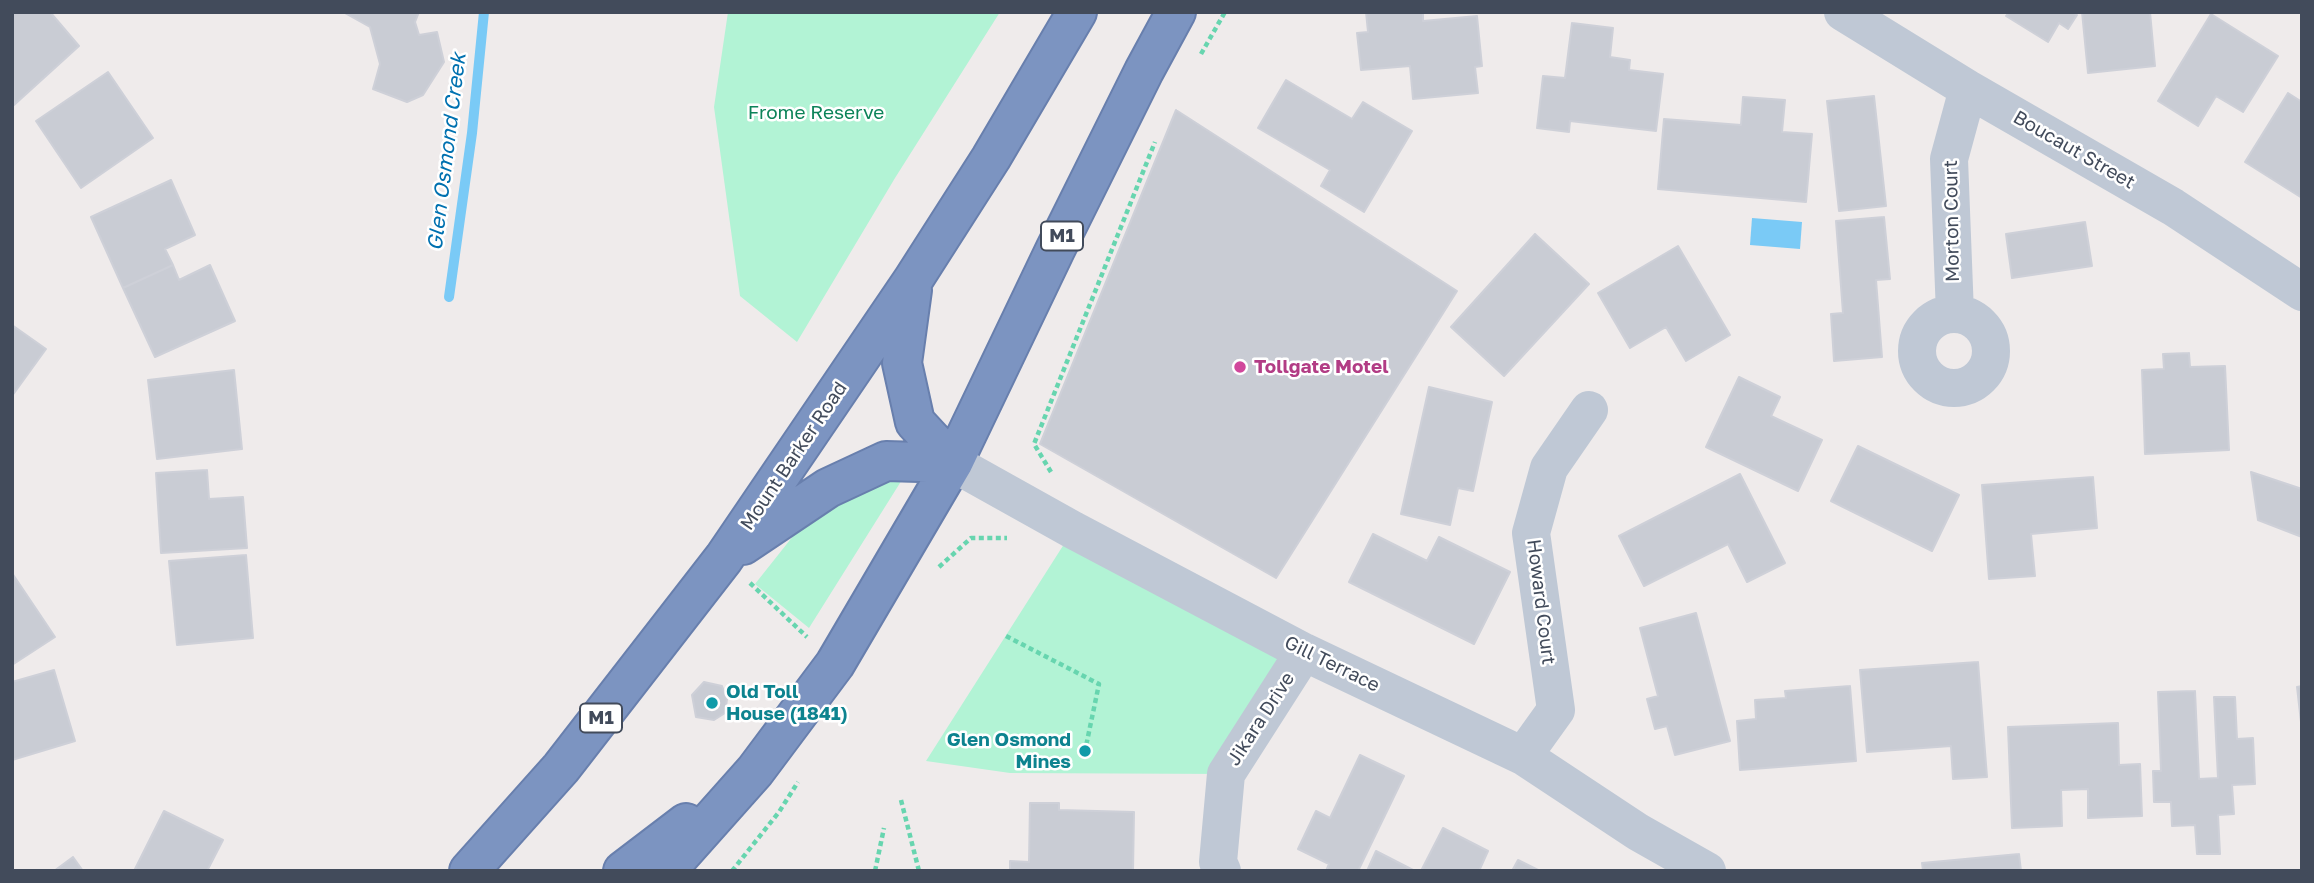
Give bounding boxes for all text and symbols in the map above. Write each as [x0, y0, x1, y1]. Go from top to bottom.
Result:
water label: Glen Osmond Creek [422, 52, 472, 252]
park label: Frome Reserve [748, 102, 884, 124]
street label: Boucaut Street [2009, 106, 2139, 194]
street label: Morton Court [1940, 160, 1964, 282]
road number: M1 [1041, 222, 1083, 250]
place label: Tollgate Motel [1254, 356, 1389, 378]
marker: Tollgate Motel [1232, 359, 1248, 375]
street label: Mount Barker Road [736, 377, 852, 535]
street label: Howard Court [1522, 538, 1560, 666]
street label: Gill Terrace [1281, 631, 1383, 697]
street label: Jikara Drive [1222, 668, 1300, 770]
place label: Old Toll House (1841) [726, 681, 848, 725]
marker: Old Toll House (1841) [704, 695, 720, 711]
road number: M1 [580, 704, 622, 732]
place label: Glen Osmond Mines [947, 729, 1071, 773]
marker: Glen Osmond Mines [1077, 743, 1093, 759]

